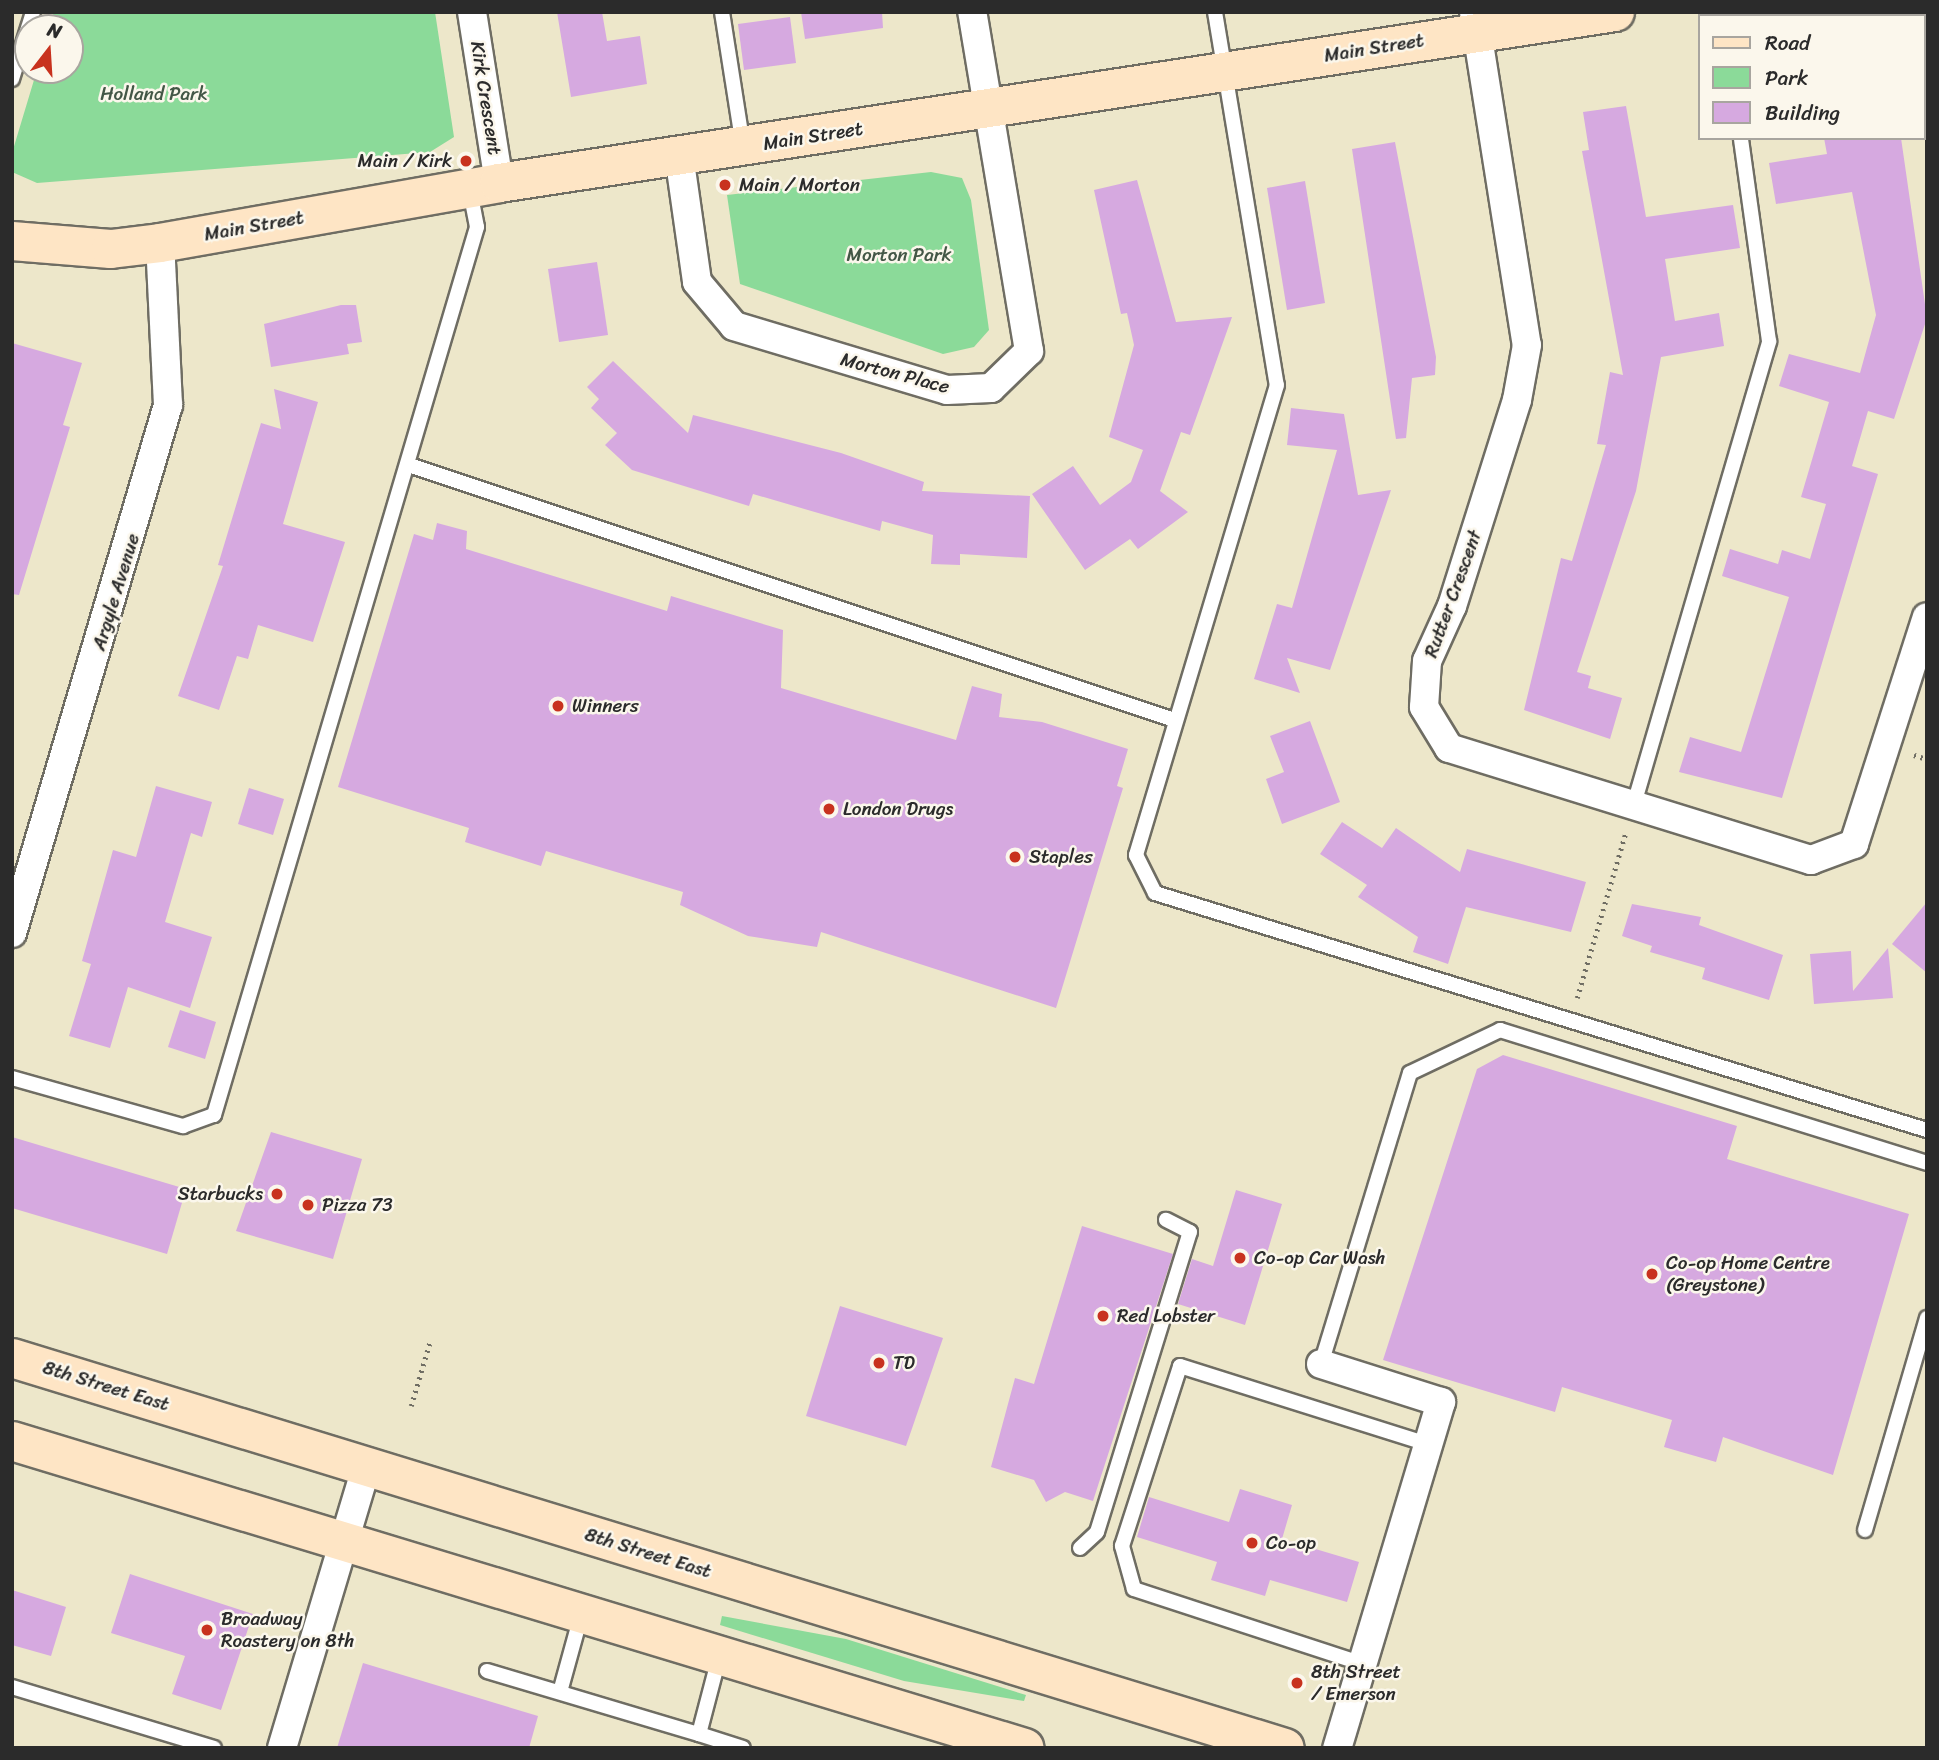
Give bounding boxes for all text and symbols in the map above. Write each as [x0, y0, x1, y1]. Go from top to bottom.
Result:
text: N [44, 13, 66, 48]
north arrow [14, 14, 84, 84]
legend [1698, 14, 1925, 140]
text: Road [1765, 24, 1810, 62]
street label: Main Street [1322, 29, 1426, 67]
street label: Kirk Crescent [466, 39, 506, 157]
text: Park [1765, 59, 1808, 97]
park label: Holland Park [100, 83, 208, 105]
text: Building [1765, 94, 1840, 132]
street label: Main Street [761, 117, 865, 155]
place label: Main / Kirk [357, 150, 452, 172]
marker: Main / Kirk [458, 153, 474, 169]
place label: Main / Morton [739, 174, 860, 196]
marker: Main / Morton [717, 177, 733, 193]
street label: Main Street [202, 206, 306, 246]
park label: Morton Park [846, 244, 952, 266]
street label: Morton Place [838, 348, 952, 398]
street label: Rutter Crescent [1419, 526, 1487, 662]
street label: Argyle Avenue [88, 531, 144, 653]
place label: Winners [572, 695, 639, 717]
marker: Winners [550, 698, 566, 714]
place label: London Drugs [843, 798, 953, 820]
marker: London Drugs [821, 801, 837, 817]
place label: Staples [1029, 846, 1093, 868]
marker: Staples [1007, 849, 1023, 865]
place label: Starbucks [178, 1183, 263, 1205]
marker: Starbucks [269, 1186, 285, 1202]
place label: Pizza 73 [322, 1194, 393, 1216]
marker: Pizza 73 [300, 1197, 316, 1213]
place label: Co-op Car Wash [1254, 1247, 1386, 1269]
marker: Co-op Car Wash [1232, 1250, 1248, 1266]
place label: Co-op Home Centre (Greystone) [1666, 1252, 1831, 1296]
marker: Co-op Home Centre (Greystone) [1644, 1266, 1660, 1282]
place label: Red Lobster [1117, 1305, 1216, 1327]
marker: Red Lobster [1095, 1308, 1111, 1324]
place label: TD [893, 1352, 915, 1374]
marker: TD [871, 1355, 887, 1371]
street label: 8th Street East [40, 1356, 172, 1416]
street label: 8th Street East [582, 1523, 714, 1583]
place label: Co-op [1266, 1532, 1316, 1554]
marker: Co-op [1244, 1535, 1260, 1551]
place label: Broadway Roastery on 8th [221, 1608, 355, 1652]
marker: Broadway Roastery on 8th [199, 1622, 215, 1638]
place label: 8th Street / Emerson [1311, 1661, 1401, 1705]
marker: 8th Street / Emerson [1289, 1675, 1305, 1691]

